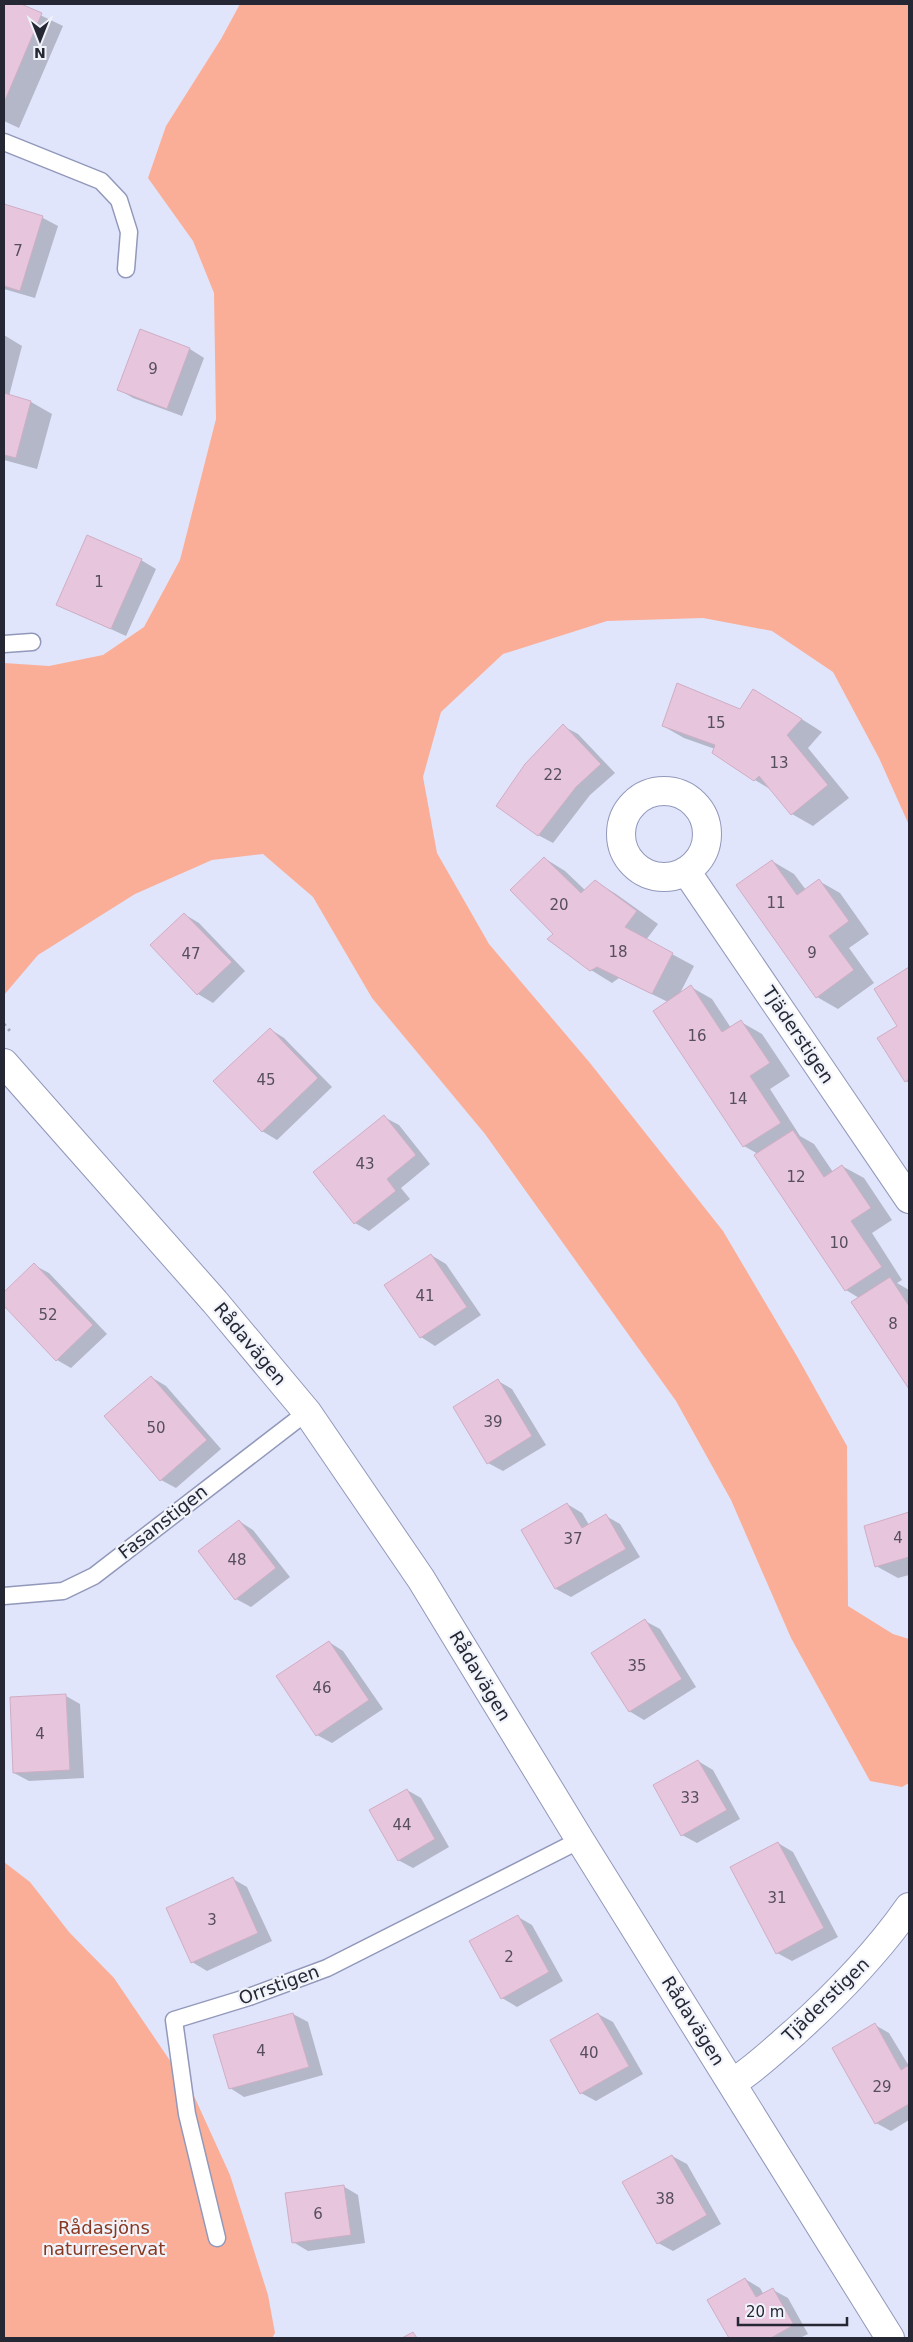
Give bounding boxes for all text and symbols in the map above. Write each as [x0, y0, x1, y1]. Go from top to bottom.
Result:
north arrow [15, 15, 65, 65]
text: N [34, 45, 46, 61]
house number: 7 [13, 242, 23, 260]
house number: 9 [148, 360, 158, 378]
house number: 1 [94, 573, 104, 591]
house number: 15 [706, 714, 726, 732]
house number: 13 [769, 754, 789, 772]
house number: 22 [543, 766, 563, 784]
house number: 11 [766, 894, 786, 912]
house number: 20 [549, 896, 569, 914]
house number: 18 [608, 943, 628, 961]
house number: 9 [807, 944, 817, 962]
house number: 47 [181, 945, 201, 963]
street label: Tjäderstigen [758, 981, 839, 1087]
house number: 16 [687, 1027, 707, 1045]
house number: 45 [256, 1071, 276, 1089]
house number: 14 [728, 1090, 748, 1108]
house number: 43 [355, 1155, 375, 1173]
house number: 12 [786, 1168, 806, 1186]
house number: 10 [829, 1234, 849, 1252]
house number: 41 [415, 1287, 435, 1305]
street label: Rådavägen [210, 1298, 291, 1389]
house number: 52 [38, 1306, 58, 1324]
house number: 8 [888, 1315, 898, 1333]
house number: 39 [483, 1413, 503, 1431]
house number: 50 [146, 1419, 166, 1437]
street label: Fasanstigen [114, 1480, 211, 1563]
house number: 4 [893, 1529, 903, 1547]
house number: 37 [563, 1530, 583, 1548]
house number: 48 [227, 1551, 247, 1569]
street label: Rådavägen [445, 1627, 515, 1725]
house number: 35 [627, 1657, 647, 1675]
house number: 46 [312, 1679, 332, 1697]
house number: 4 [35, 1725, 45, 1743]
house number: 33 [680, 1789, 700, 1807]
house number: 44 [392, 1816, 412, 1834]
house number: 31 [767, 1889, 787, 1907]
house number: 3 [207, 1911, 217, 1929]
house number: 2 [504, 1948, 514, 1966]
street label: Tjäderstigen [777, 1953, 873, 2047]
street label: Orrstigen [236, 1960, 322, 2009]
street label: Rådavägen [658, 1972, 729, 2069]
house number: 4 [256, 2042, 266, 2060]
house number: 40 [579, 2044, 599, 2062]
house number: 29 [872, 2078, 892, 2096]
house number: 38 [655, 2190, 675, 2208]
house number: 6 [313, 2205, 323, 2223]
park label: Rådasjöns naturreservat [43, 2217, 165, 2259]
scale bar [738, 2294, 847, 2326]
text: 20 m [746, 2303, 784, 2321]

